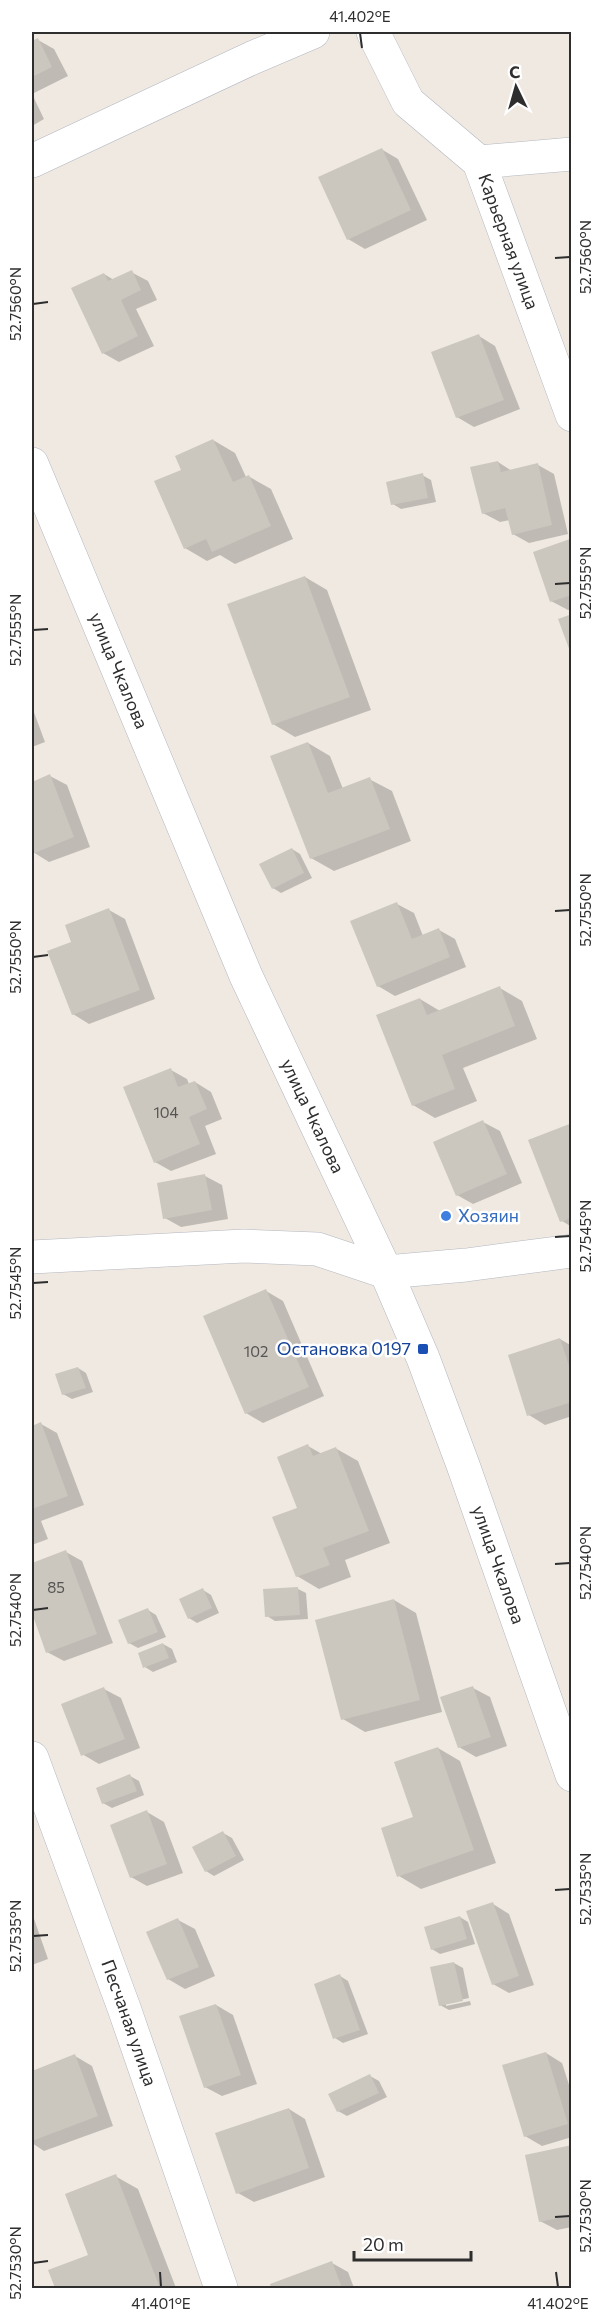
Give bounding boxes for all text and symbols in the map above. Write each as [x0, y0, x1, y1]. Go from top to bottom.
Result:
text: 41.402°E [329, 7, 391, 25]
north arrow [486, 57, 546, 117]
text: С [508, 62, 521, 81]
street label: Карьерная улица [474, 170, 544, 312]
text: 52.7560°N [576, 220, 594, 294]
text: 52.7560°N [6, 267, 24, 341]
text: 52.7555°N [576, 547, 594, 619]
text: 52.7555°N [6, 594, 24, 666]
street label: улица Чкалова [85, 609, 153, 732]
text: 52.7550°N [576, 873, 594, 947]
text: 52.7550°N [6, 920, 24, 994]
street label: улица Чкалова [277, 1055, 350, 1176]
house number: 104 [153, 1103, 179, 1121]
text: 52.7545°N [576, 1200, 594, 1272]
place label: Хозяин [458, 1204, 519, 1226]
marker: Хозяин [439, 1209, 453, 1223]
text: 52.7545°N [6, 1247, 24, 1319]
place label: Остановка 0197 [277, 1337, 411, 1359]
house number: 102 [244, 1342, 268, 1360]
marker: Остановка 0197 [416, 1342, 430, 1356]
street label: улица Чкалова [468, 1502, 530, 1627]
text: 52.7540°N [576, 1526, 594, 1600]
text: 52.7540°N [6, 1573, 24, 1647]
house number: 85 [47, 1578, 65, 1596]
text: 52.7535°N [576, 1853, 594, 1925]
text: 52.7535°N [6, 1900, 24, 1972]
street label: Песчаная улица [97, 1956, 162, 2089]
text: 52.7530°N [576, 2179, 594, 2253]
scale bar [354, 2224, 471, 2262]
text: 52.7530°N [6, 2226, 24, 2300]
text: 20 m [363, 2233, 404, 2255]
text: 41.401°E [131, 2294, 191, 2312]
text: 41.402°E [527, 2294, 589, 2312]

